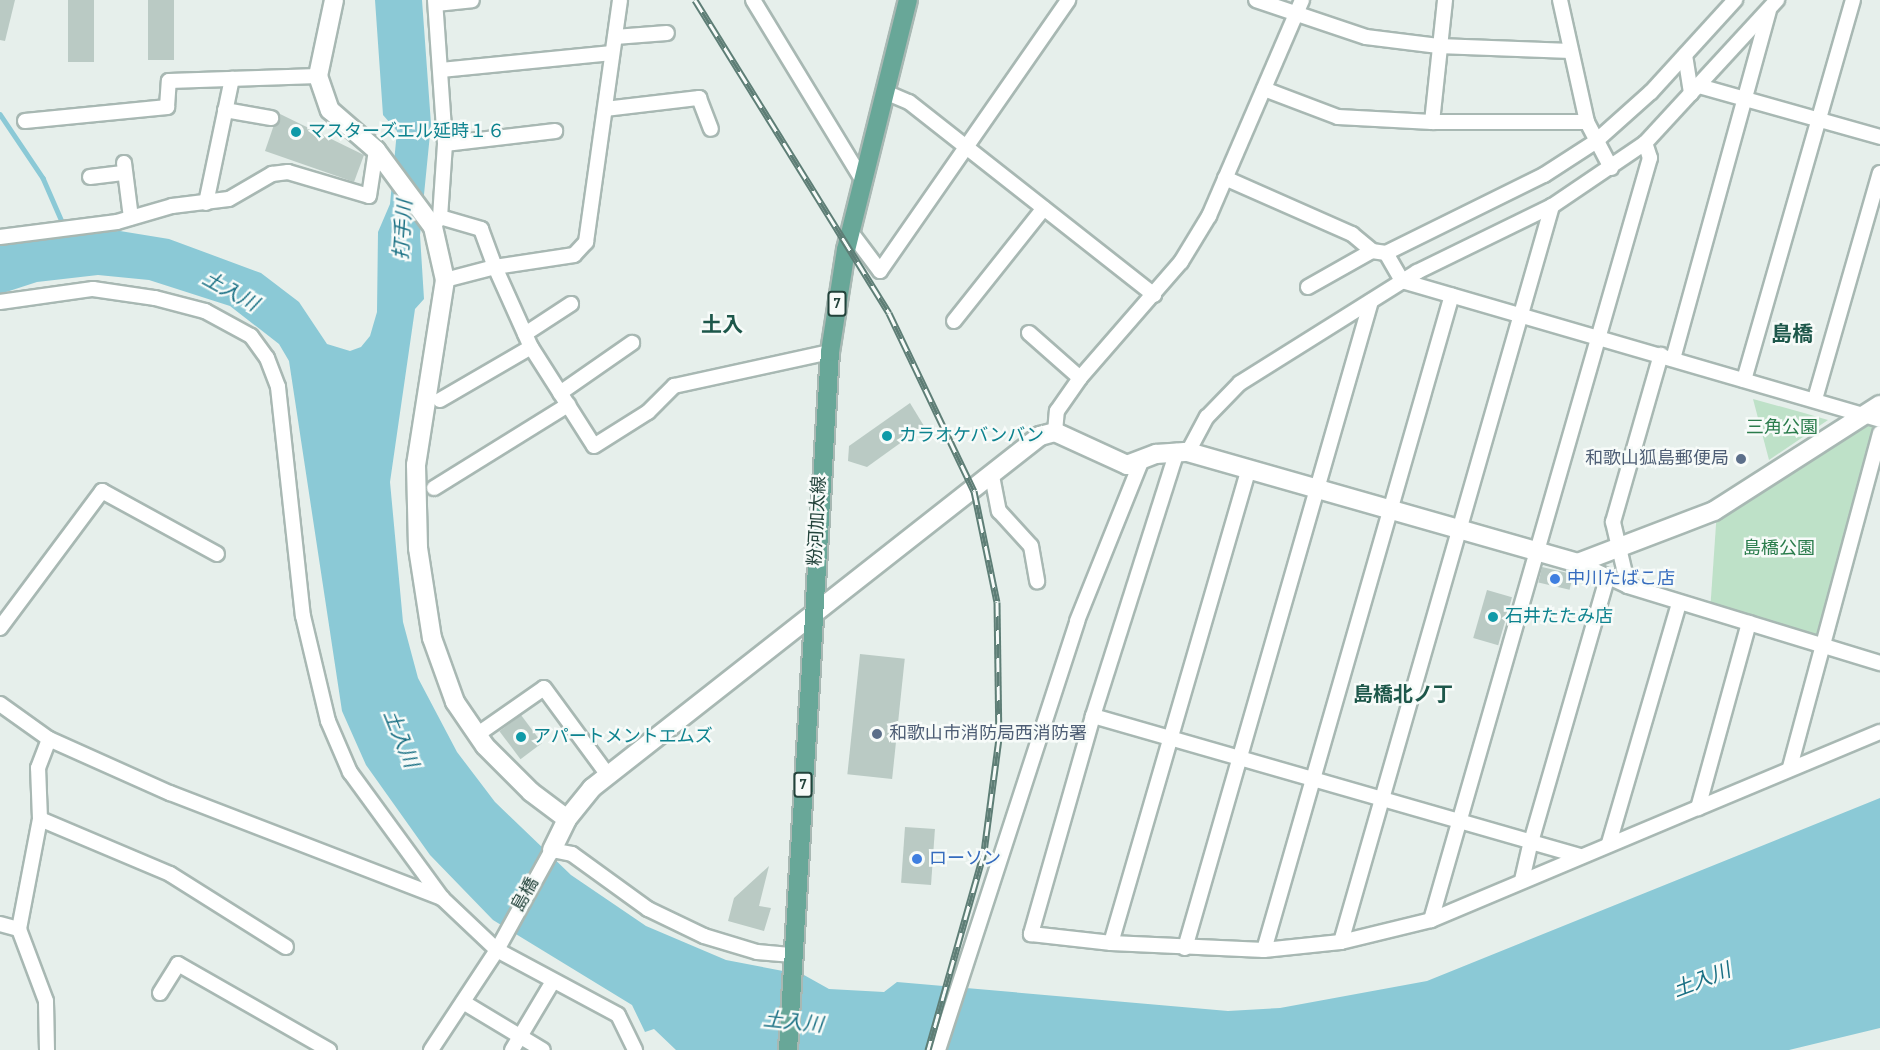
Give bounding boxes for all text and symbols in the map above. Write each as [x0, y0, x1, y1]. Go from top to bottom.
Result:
place label: マスターズエル延時１６ [308, 121, 506, 143]
marker: マスターズエル延時１６ [289, 125, 303, 139]
water label: 打手川 [390, 199, 418, 261]
water label: 土入川 [198, 267, 262, 317]
road number: 7 [826, 291, 848, 317]
district label: 土入 [701, 313, 743, 339]
district label: 島橋 [1771, 322, 1813, 348]
park label: 三角公園 [1746, 417, 1818, 439]
place label: カラオケバンバン [899, 425, 1043, 447]
marker: カラオケバンバン [880, 429, 894, 443]
place label: 和歌山狐島郵便局 [1585, 448, 1729, 470]
marker: 和歌山狐島郵便局 [1734, 452, 1748, 466]
street label: 粉河加太線 [805, 475, 831, 567]
park label: 島橋公園 [1743, 538, 1815, 560]
place label: 中川たばこ店 [1567, 568, 1675, 590]
marker: 中川たばこ店 [1548, 572, 1562, 586]
place label: 石井たたみ店 [1505, 606, 1613, 628]
marker: 石井たたみ店 [1486, 610, 1500, 624]
district label: 島橋北ノ丁 [1353, 683, 1453, 707]
water label: 土入川 [378, 707, 422, 771]
place label: 和歌山市消防局西消防署 [889, 723, 1087, 745]
place label: アパートメントエムズ [533, 726, 713, 748]
marker: 和歌山市消防局西消防署 [870, 727, 884, 741]
marker: アパートメントエムズ [514, 730, 528, 744]
road number: 7 [792, 772, 814, 798]
place label: ローソン [929, 848, 1001, 870]
marker: ローソン [910, 852, 924, 866]
street label: 島橋 [508, 874, 544, 916]
water label: 土入川 [1670, 959, 1734, 1003]
water label: 土入川 [762, 1008, 824, 1038]

